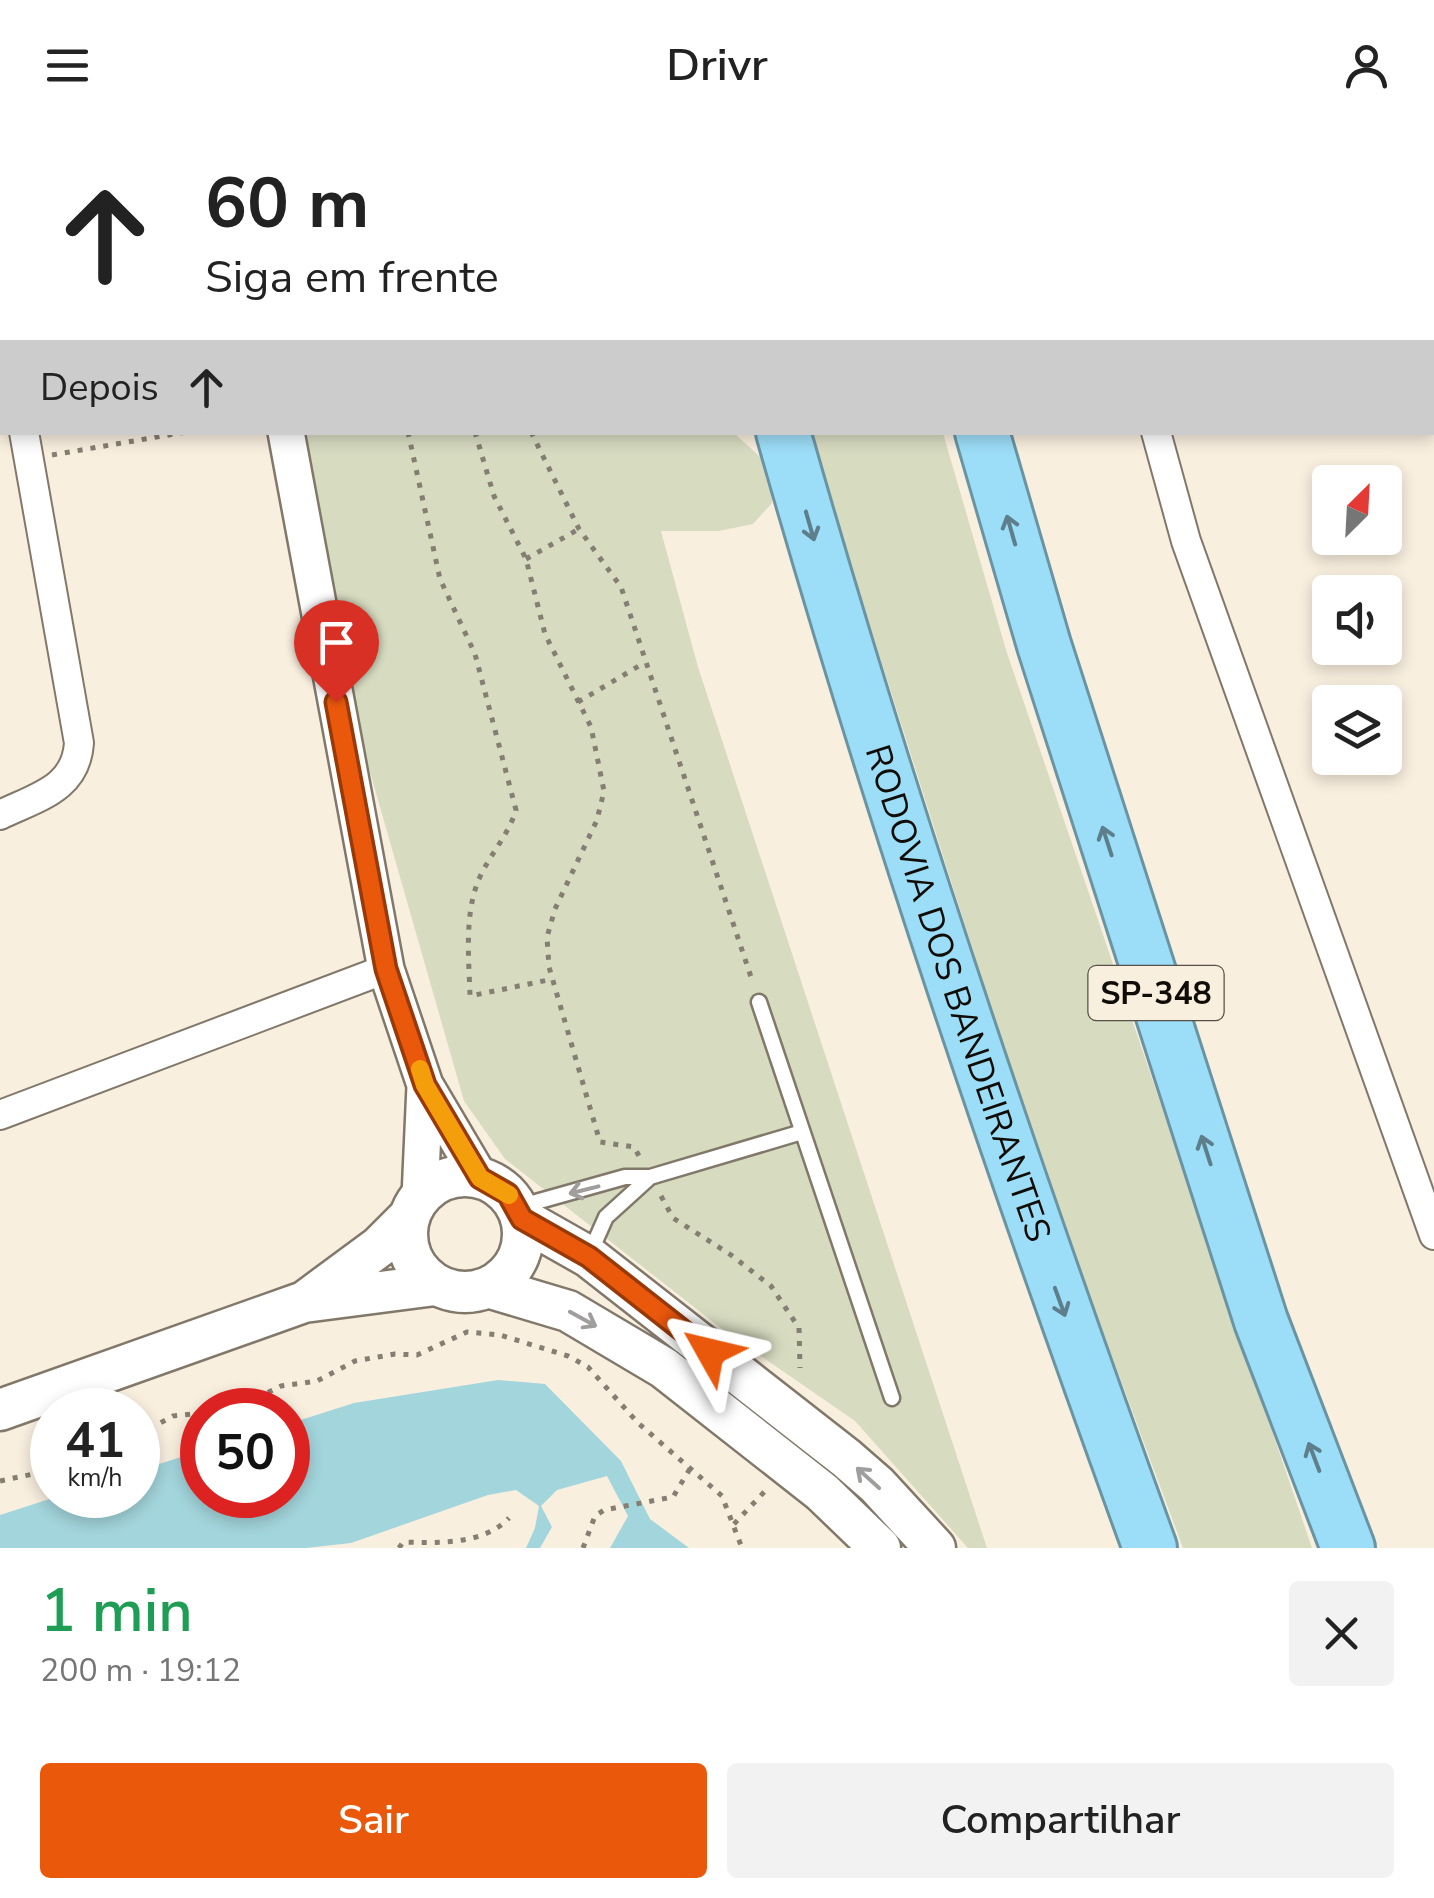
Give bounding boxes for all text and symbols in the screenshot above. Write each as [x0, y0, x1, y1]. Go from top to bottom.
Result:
text: Drivr [666, 35, 768, 96]
icon: menu [40, 38, 95, 93]
icon: person [1339, 38, 1394, 93]
text: 60 m [205, 156, 369, 252]
icon: ahead [40, 170, 170, 300]
text: Siga em frente [205, 247, 499, 308]
icon: ahead [179, 360, 234, 415]
text: Depois [40, 362, 159, 413]
north arrow [1312, 465, 1402, 555]
map controls [1312, 465, 1402, 775]
one-way arrow [802, 510, 820, 541]
one-way arrow [1001, 515, 1019, 547]
button: sound [1312, 575, 1402, 665]
pin [294, 600, 379, 703]
icon: arrive [309, 615, 364, 670]
button: layers [1312, 685, 1402, 775]
street label: RODOVIA DOS BANDEIRANTES [854, 739, 1062, 1248]
one-way arrow [1097, 825, 1115, 857]
road number: SP-348 [1088, 966, 1224, 1020]
one-way arrow [1196, 1135, 1214, 1167]
one-way arrow [569, 1181, 600, 1200]
one-way arrow [1053, 1285, 1071, 1317]
position arrow [658, 1300, 762, 1404]
one-way arrow [567, 1310, 597, 1329]
speed limit sign: 50 [180, 1388, 310, 1518]
text: 41 [65, 1406, 125, 1475]
one-way arrow [1303, 1442, 1321, 1473]
text: km/h [67, 1461, 123, 1495]
one-way arrow [856, 1466, 881, 1489]
text: 1 min [40, 1570, 193, 1652]
button: close [1289, 1581, 1394, 1686]
text: 200 m · 19:12 [40, 1649, 241, 1692]
button: Sair [40, 1763, 707, 1878]
button: Compartilhar [727, 1763, 1394, 1878]

